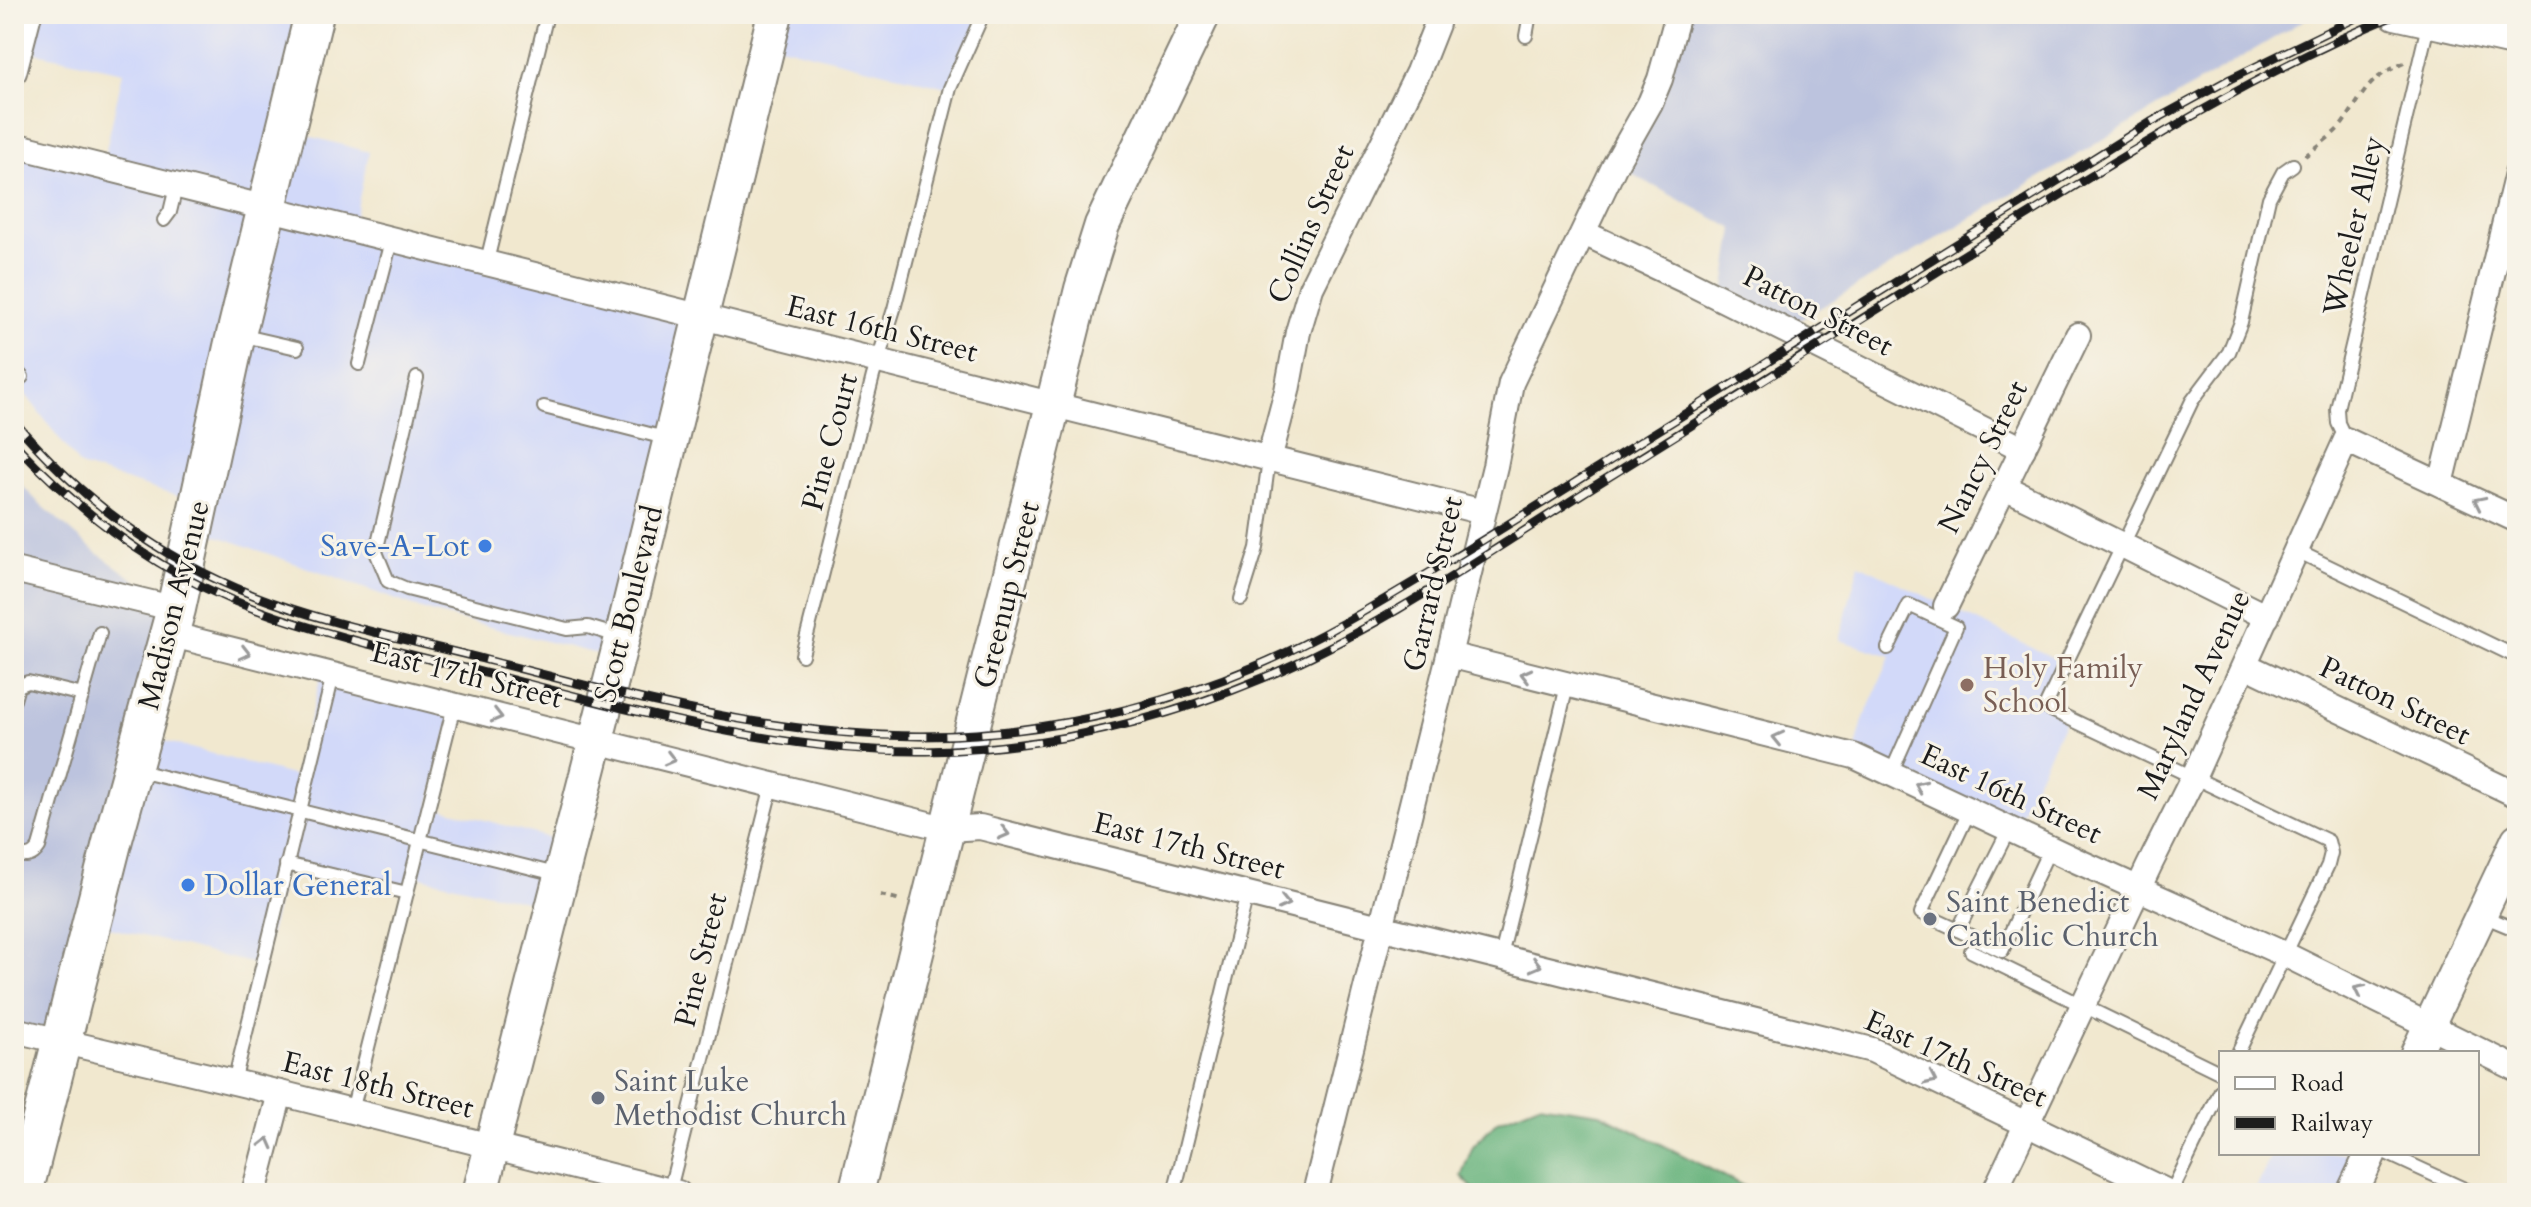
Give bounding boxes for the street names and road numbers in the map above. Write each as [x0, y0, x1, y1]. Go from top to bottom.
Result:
street label: Wheeler Alley [2313, 132, 2395, 321]
street label: Collins Street [1258, 137, 1365, 310]
street label: Patton Street [1736, 256, 1900, 367]
street label: East 16th Street [782, 285, 983, 373]
street label: Pine Court [792, 368, 868, 515]
street label: Nancy Street [1928, 373, 2038, 540]
street label: Garrard Street [1393, 492, 1473, 676]
street label: Madison Avenue [128, 496, 220, 714]
street label: Greenup Street [964, 497, 1050, 693]
street label: Scott Boulevard [585, 501, 673, 707]
street label: Maryland Avenue [2127, 583, 2261, 807]
street label: East 17th Street [367, 631, 568, 719]
street label: Patton Street [2313, 647, 2478, 755]
street label: East 16th Street [1914, 734, 2109, 854]
street label: East 17th Street [1089, 802, 1290, 890]
street label: Pine Street [665, 888, 738, 1031]
street label: East 17th Street [1858, 1000, 2054, 1118]
street label: East 18th Street [278, 1041, 479, 1129]

